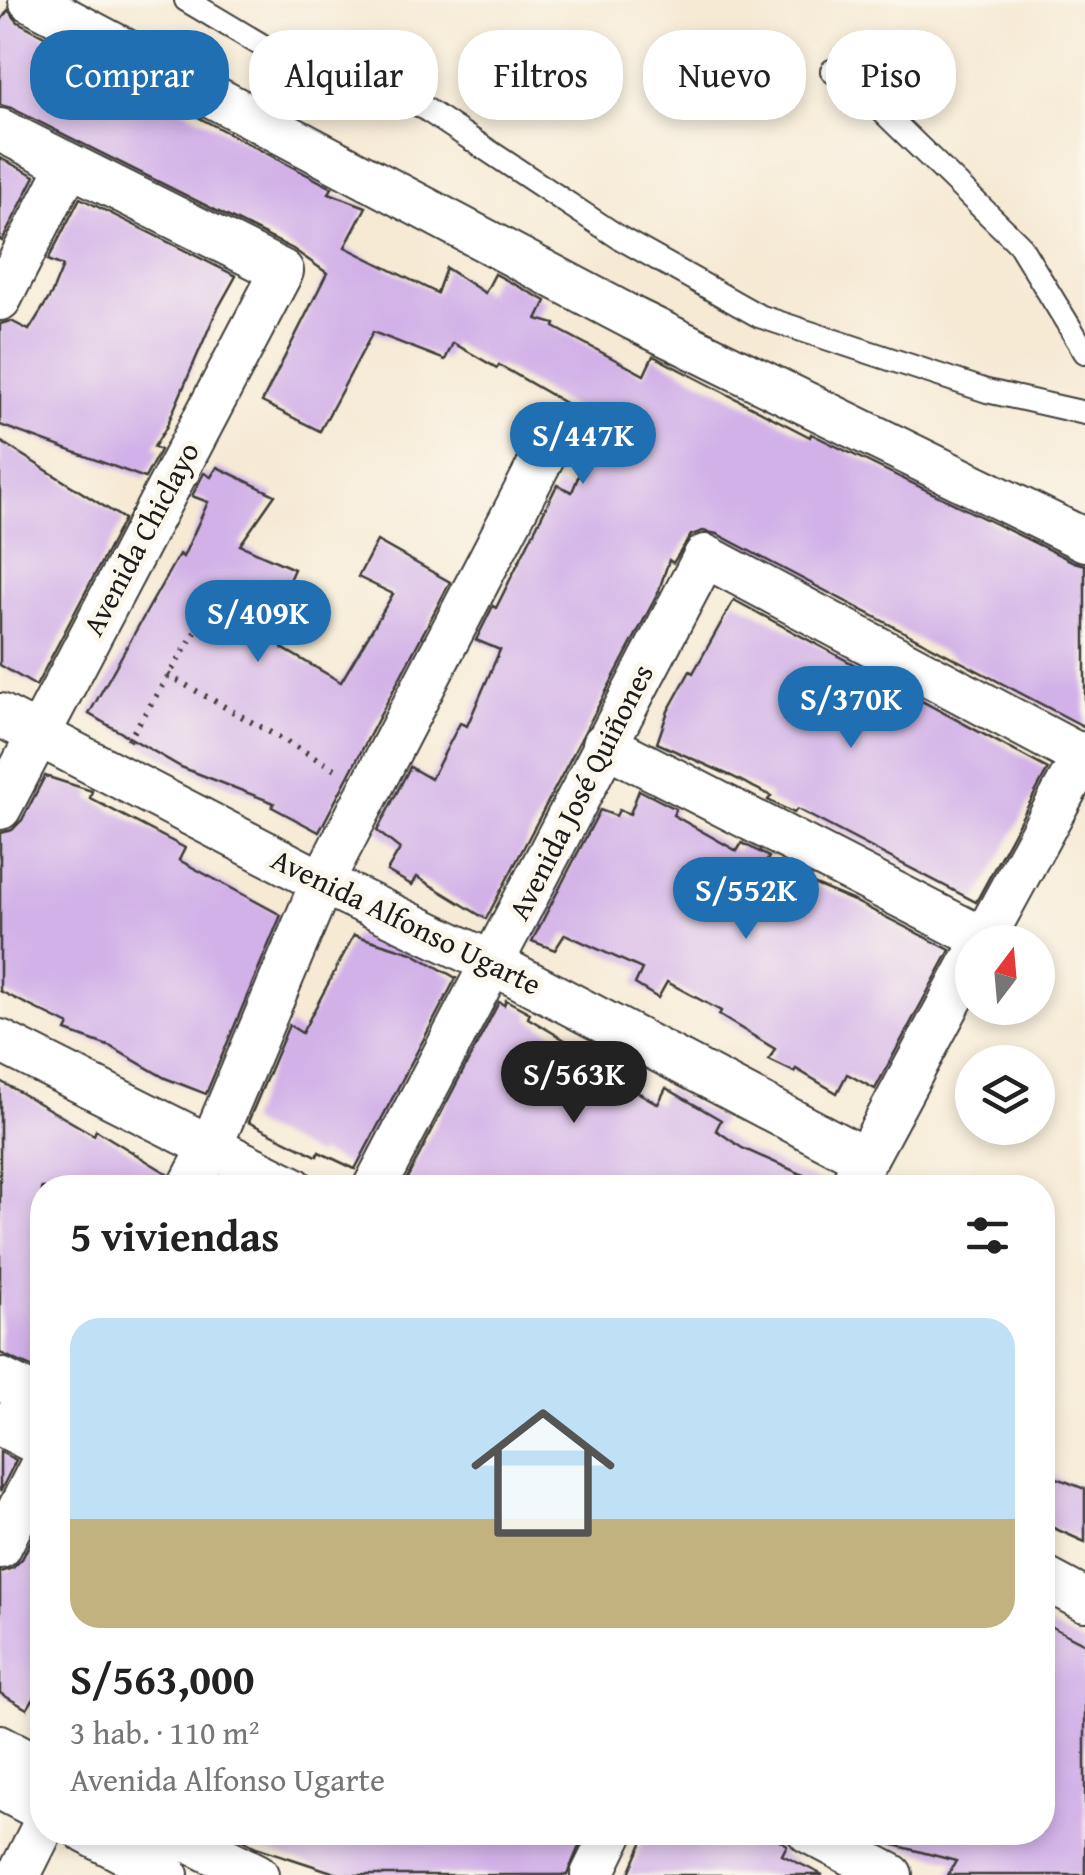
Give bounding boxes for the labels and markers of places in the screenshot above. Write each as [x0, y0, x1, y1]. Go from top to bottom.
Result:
pin: S/447K [502, 402, 664, 487]
pin: S/409K [177, 580, 339, 665]
pin: S/370K [770, 666, 932, 751]
pin: S/552K [665, 857, 827, 942]
pin: S/563K [493, 1041, 655, 1126]

